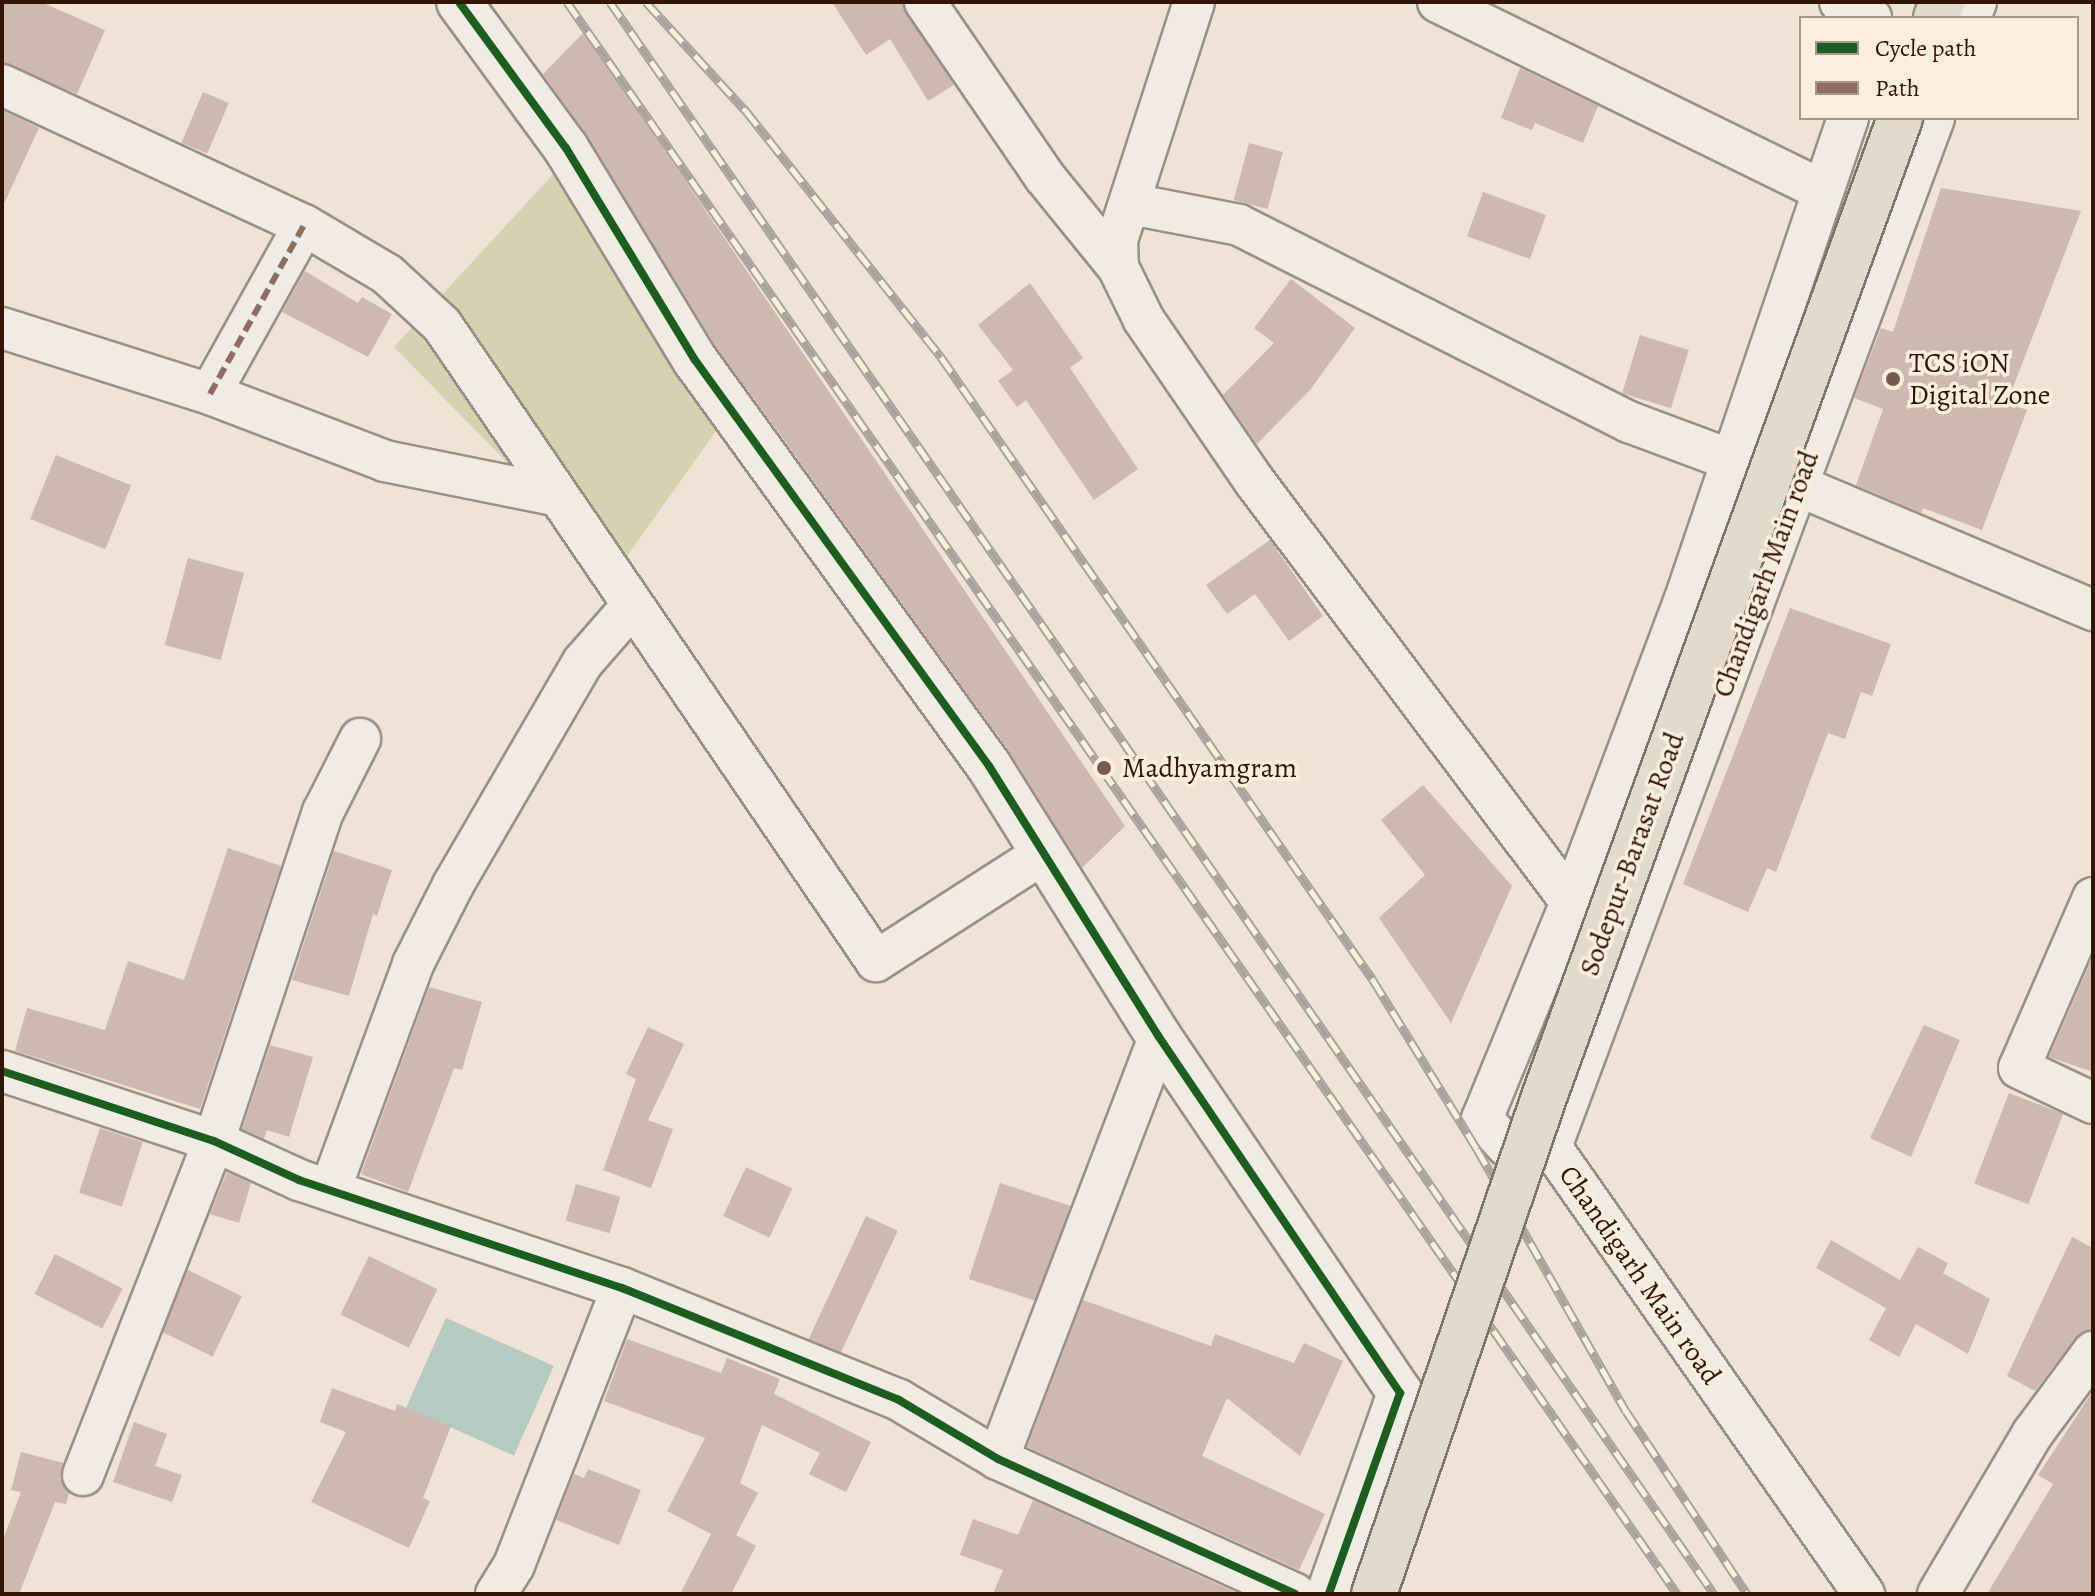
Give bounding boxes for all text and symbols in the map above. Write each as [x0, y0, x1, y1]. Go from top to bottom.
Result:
legend [1799, 16, 2079, 120]
text: Cycle path [1875, 32, 1976, 64]
text: Path [1875, 72, 1920, 104]
place label: TCS iON Digital Zone [1909, 346, 2050, 412]
marker: TCS iON Digital Zone [1884, 370, 1902, 388]
street label: Chandigarh Main road [1706, 446, 1826, 702]
street label: Sodepur-Barasat Road [1572, 728, 1692, 980]
place label: Madhyamgram [1122, 751, 1297, 785]
marker: Madhyamgram [1093, 757, 1115, 779]
street label: Chandigarh Main road [1552, 1159, 1728, 1391]

